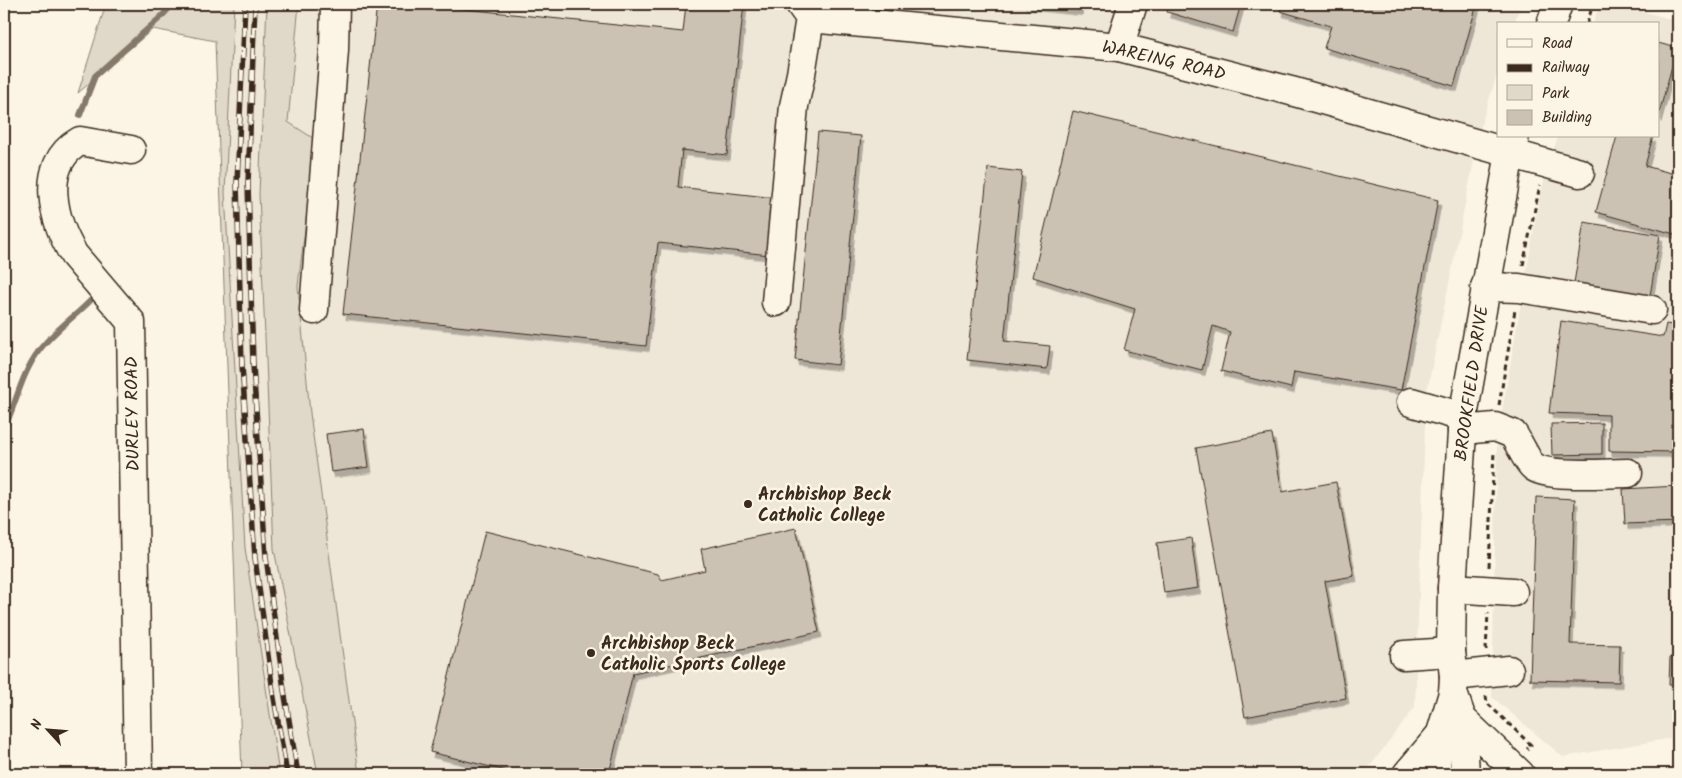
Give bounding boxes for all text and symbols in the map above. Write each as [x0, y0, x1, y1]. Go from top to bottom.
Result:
legend [1497, 22, 1660, 138]
text: Road [1542, 32, 1573, 56]
street label: WAREING ROAD [1099, 33, 1229, 90]
text: Railway [1542, 56, 1590, 80]
text: Park [1542, 82, 1570, 106]
text: Building [1542, 106, 1592, 130]
street label: BROOKFIELD DRIVE [1447, 303, 1498, 463]
street label: DURLEY ROAD [118, 356, 149, 472]
place label: Archbishop Beck Catholic College [758, 481, 892, 531]
marker: Archbishop Beck Catholic College [742, 498, 754, 510]
place label: Archbishop Beck Catholic Sports College [601, 630, 786, 680]
marker: Archbishop Beck Catholic Sports College [585, 647, 597, 659]
north arrow [22, 706, 72, 756]
text: N [25, 716, 49, 734]

